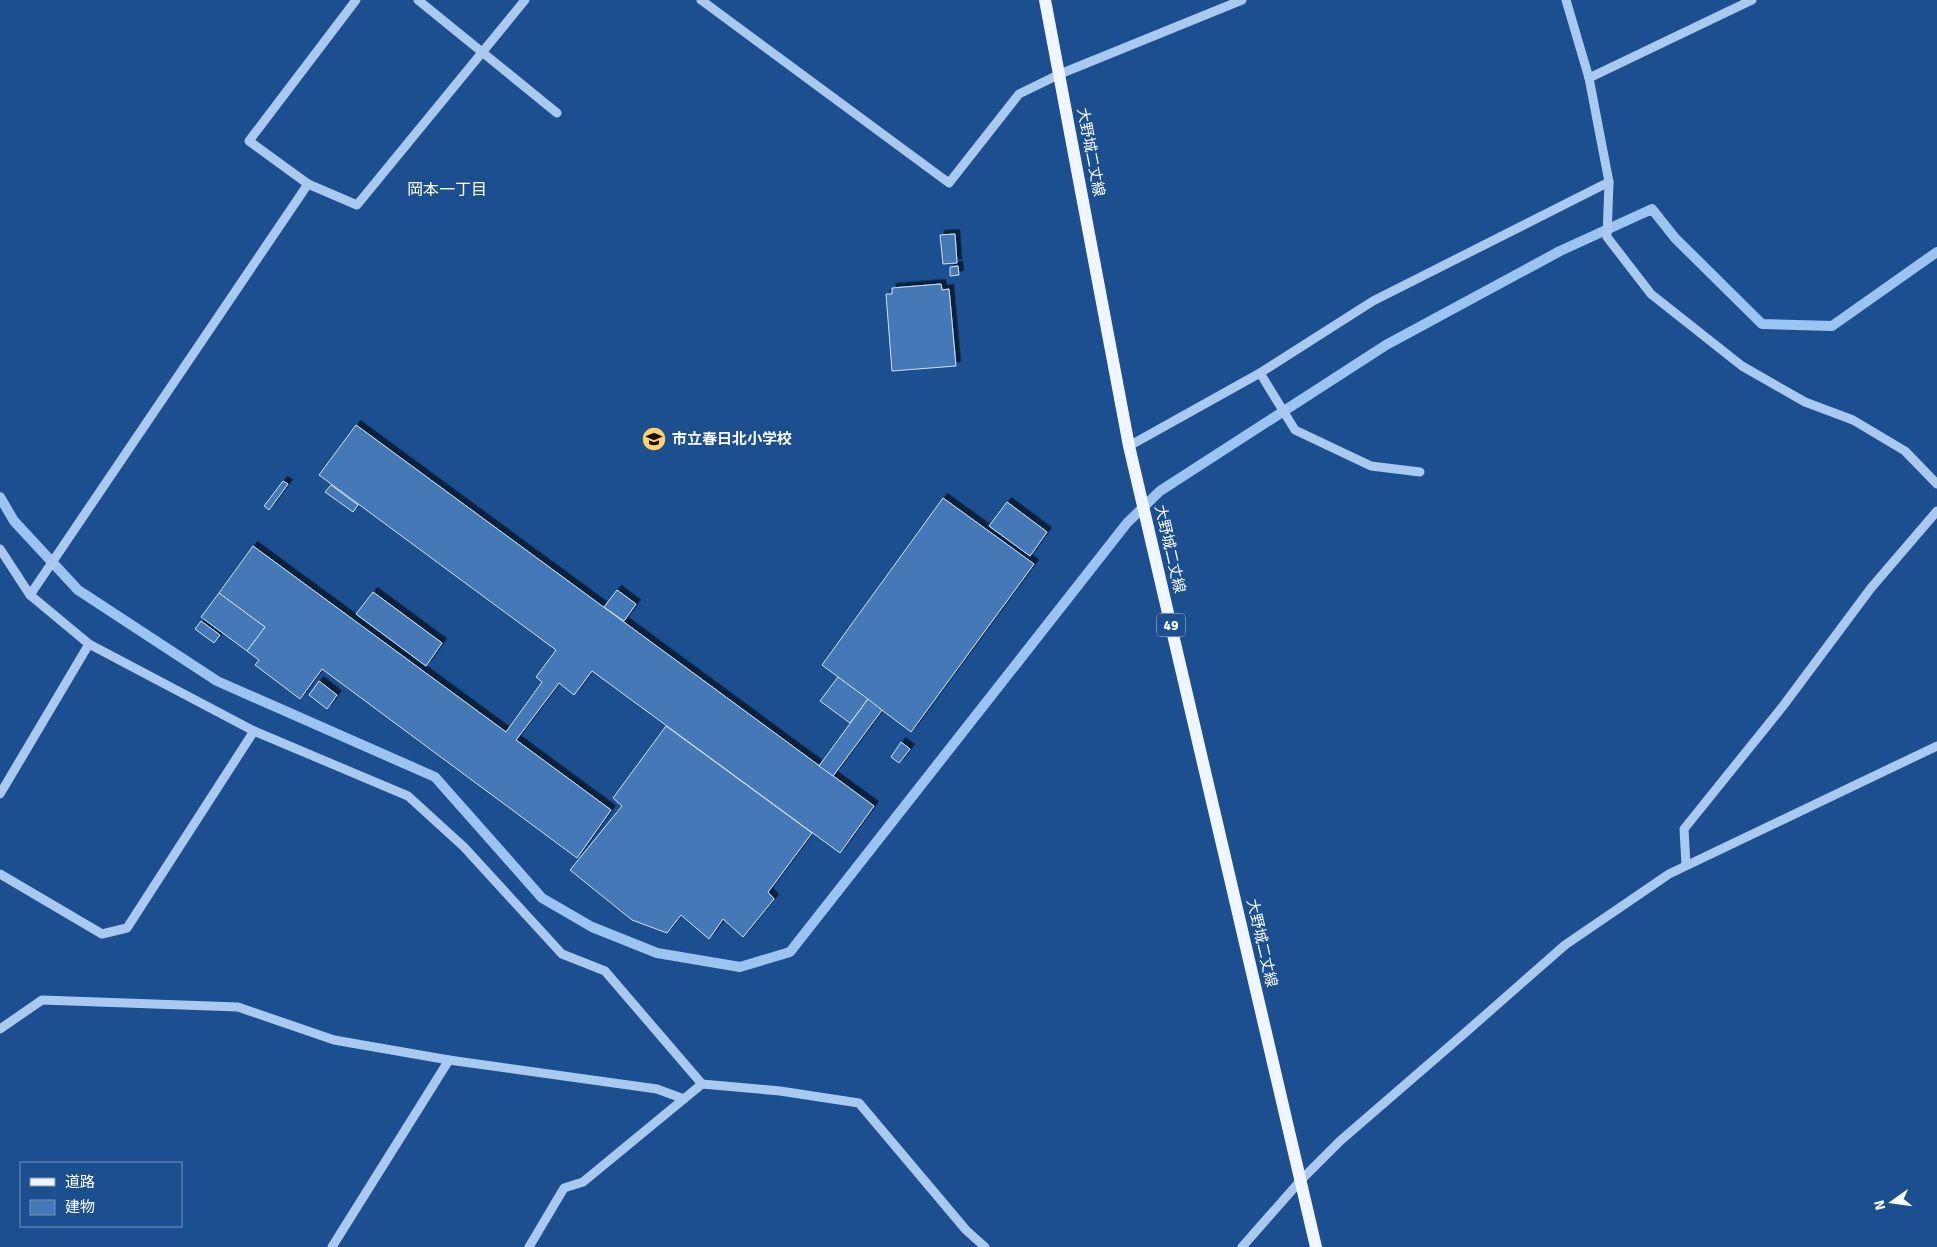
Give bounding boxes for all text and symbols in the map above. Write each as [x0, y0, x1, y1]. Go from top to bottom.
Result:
street label: 大野城二丈線 [1074, 106, 1108, 198]
district label: 岡本一丁目 [407, 180, 487, 200]
school or university icon: 市立春日北小学校 [641, 426, 667, 452]
place label: 市立春日北小学校 [672, 430, 792, 448]
street label: 大野城二丈線 [1151, 503, 1189, 595]
road number: 49 [1157, 614, 1185, 636]
street label: 大野城二丈線 [1243, 897, 1281, 989]
legend [20, 1162, 182, 1227]
text: 道路 [65, 1173, 95, 1191]
north arrow [1867, 1177, 1917, 1227]
text: 建物 [65, 1198, 95, 1216]
text: N [1870, 1198, 1889, 1212]

